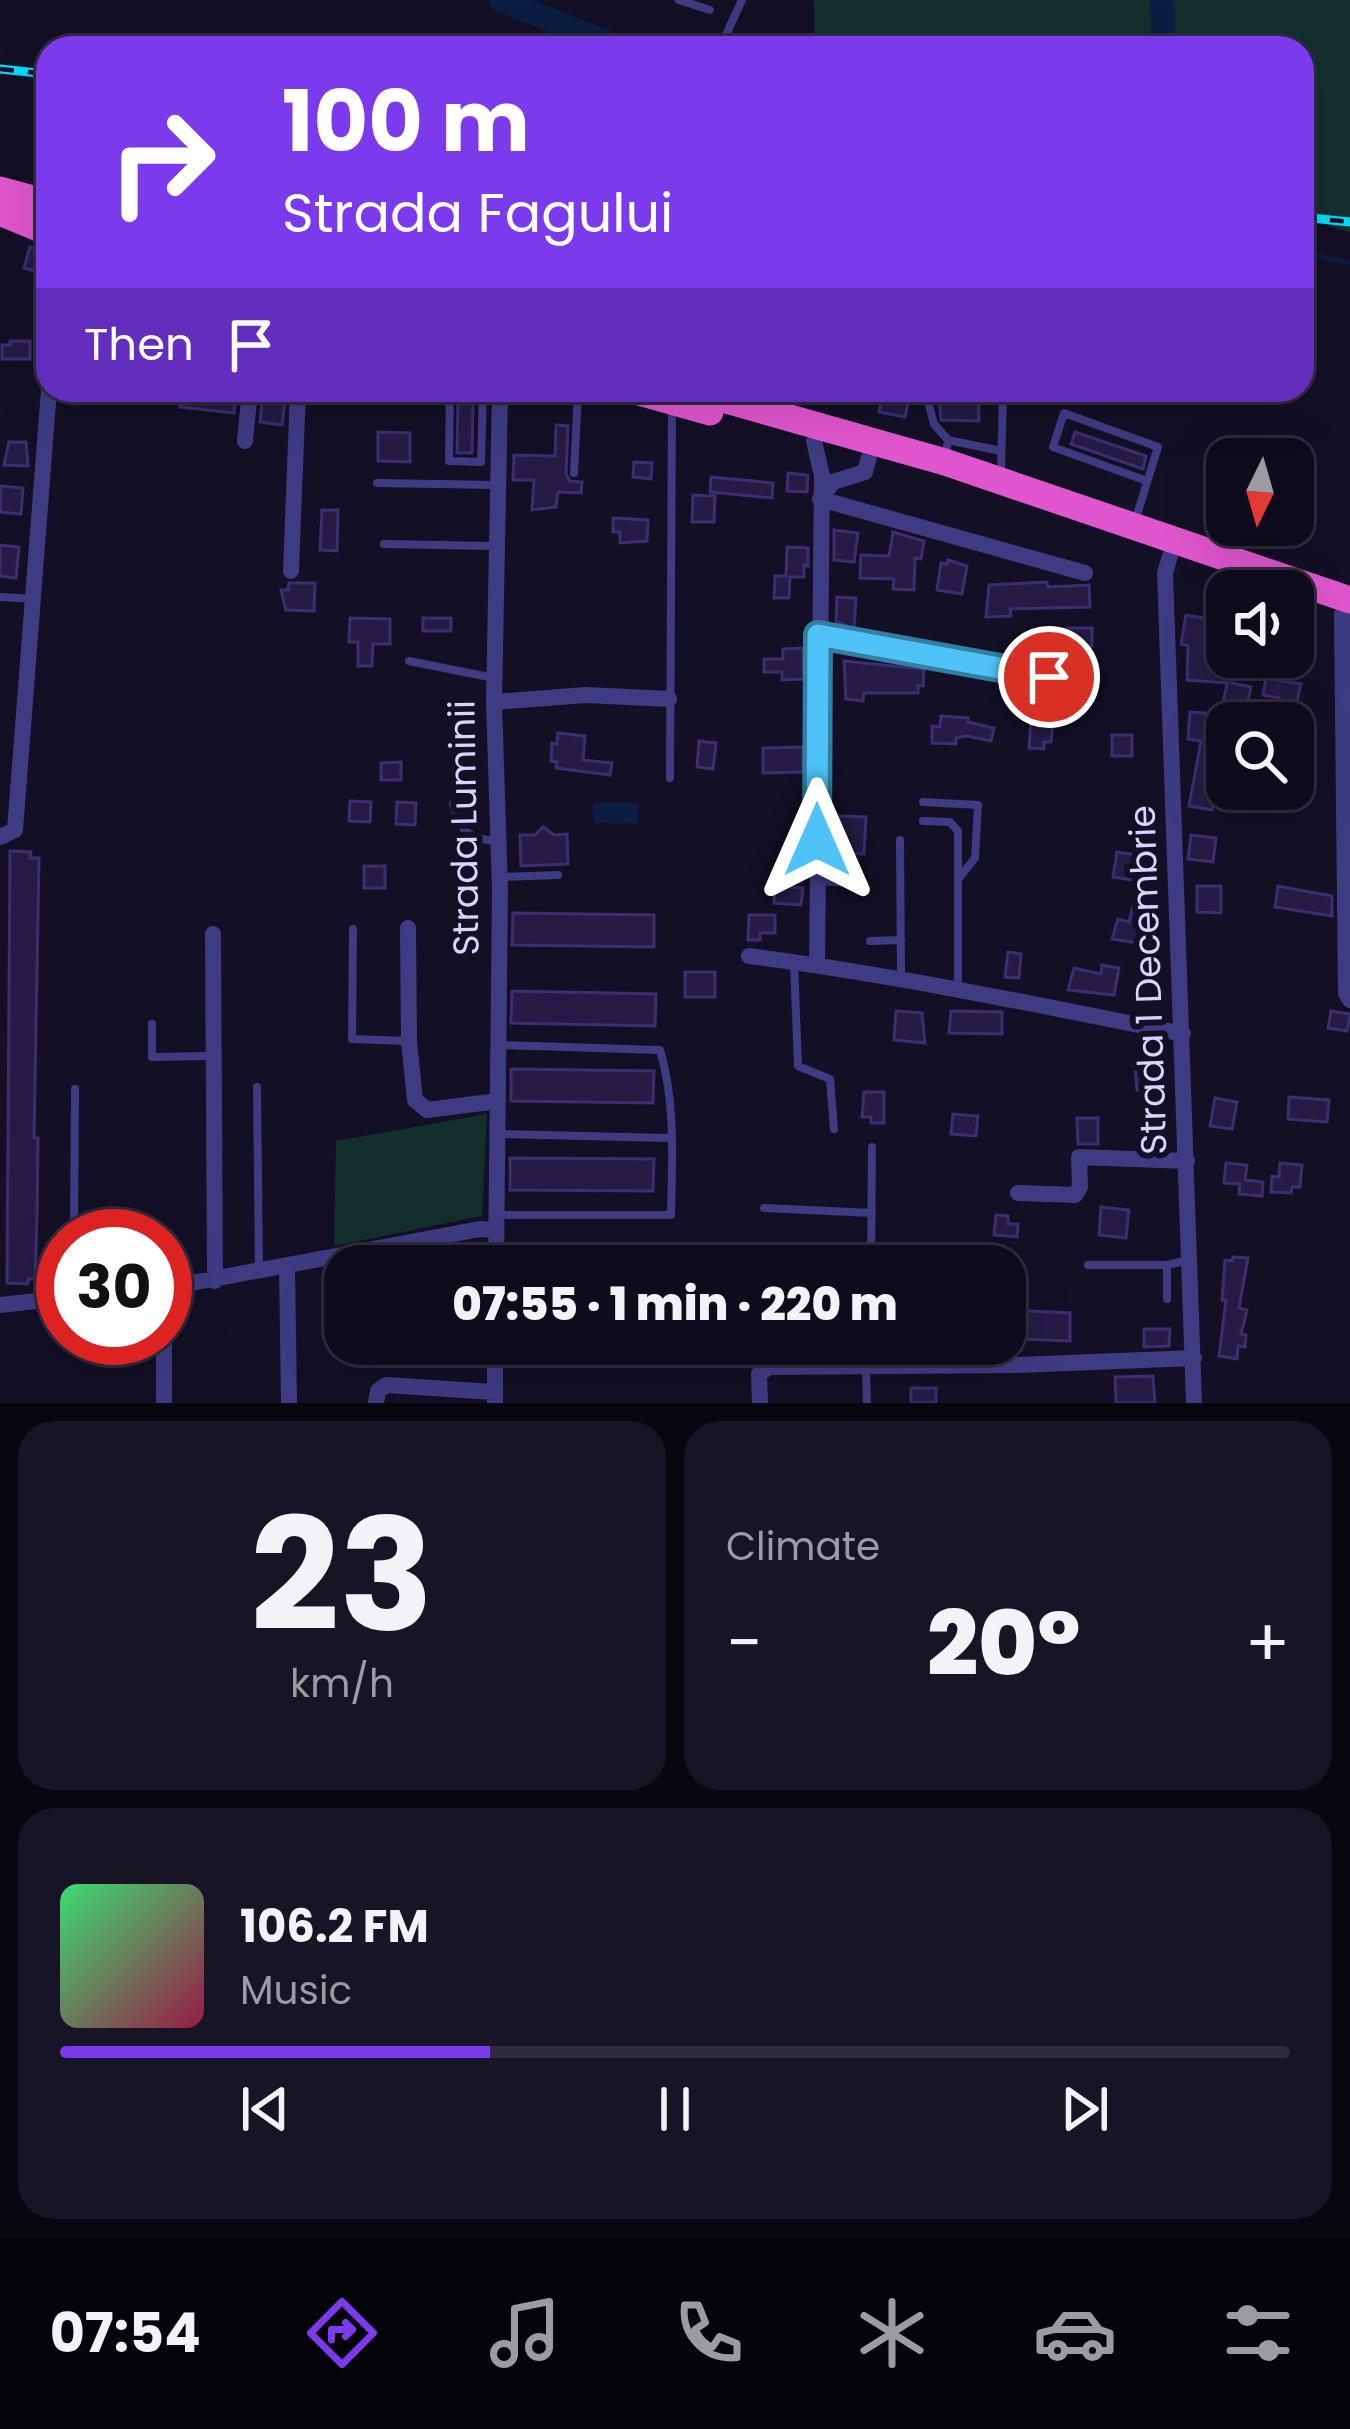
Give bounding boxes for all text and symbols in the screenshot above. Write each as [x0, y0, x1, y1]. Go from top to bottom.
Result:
text: 100 m [282, 63, 530, 180]
icon: right [84, 84, 240, 240]
text: Strada Fagului [282, 175, 673, 251]
icon: arrive [218, 312, 284, 378]
text: Then [84, 313, 194, 376]
north arrow [1206, 438, 1314, 546]
map controls [1206, 438, 1314, 810]
button: sound [1206, 570, 1314, 678]
pin [998, 626, 1100, 728]
icon: arrive [1016, 644, 1082, 710]
street label: Strada Luminii [436, 700, 492, 956]
button: search [1206, 702, 1314, 810]
position arrow [754, 777, 880, 903]
street label: Strada 1 Decembrie [1116, 805, 1180, 1155]
speed limit sign: 30 [36, 1209, 192, 1365]
text: 07:55 · 1 min · 220 m [452, 1273, 898, 1336]
text: 23 [250, 1466, 434, 1685]
text: Climate [726, 1519, 880, 1574]
text: 20° [927, 1580, 1080, 1707]
text: − [726, 1597, 762, 1689]
text: + [1245, 1597, 1290, 1689]
text: km/h [290, 1656, 394, 1711]
text: 106.2 FM [240, 1895, 429, 1958]
text: Music [240, 1963, 352, 2018]
icon: previous [232, 2076, 298, 2142]
icon: pause [642, 2076, 708, 2142]
icon: next [1052, 2076, 1118, 2142]
icon: directions [300, 2291, 384, 2375]
icon: music [483, 2291, 567, 2375]
icon: phone [667, 2291, 751, 2375]
icon: climate [850, 2291, 934, 2375]
icon: car [1033, 2291, 1117, 2375]
icon: filters [1216, 2291, 1300, 2375]
text: 07:54 [50, 2295, 201, 2371]

